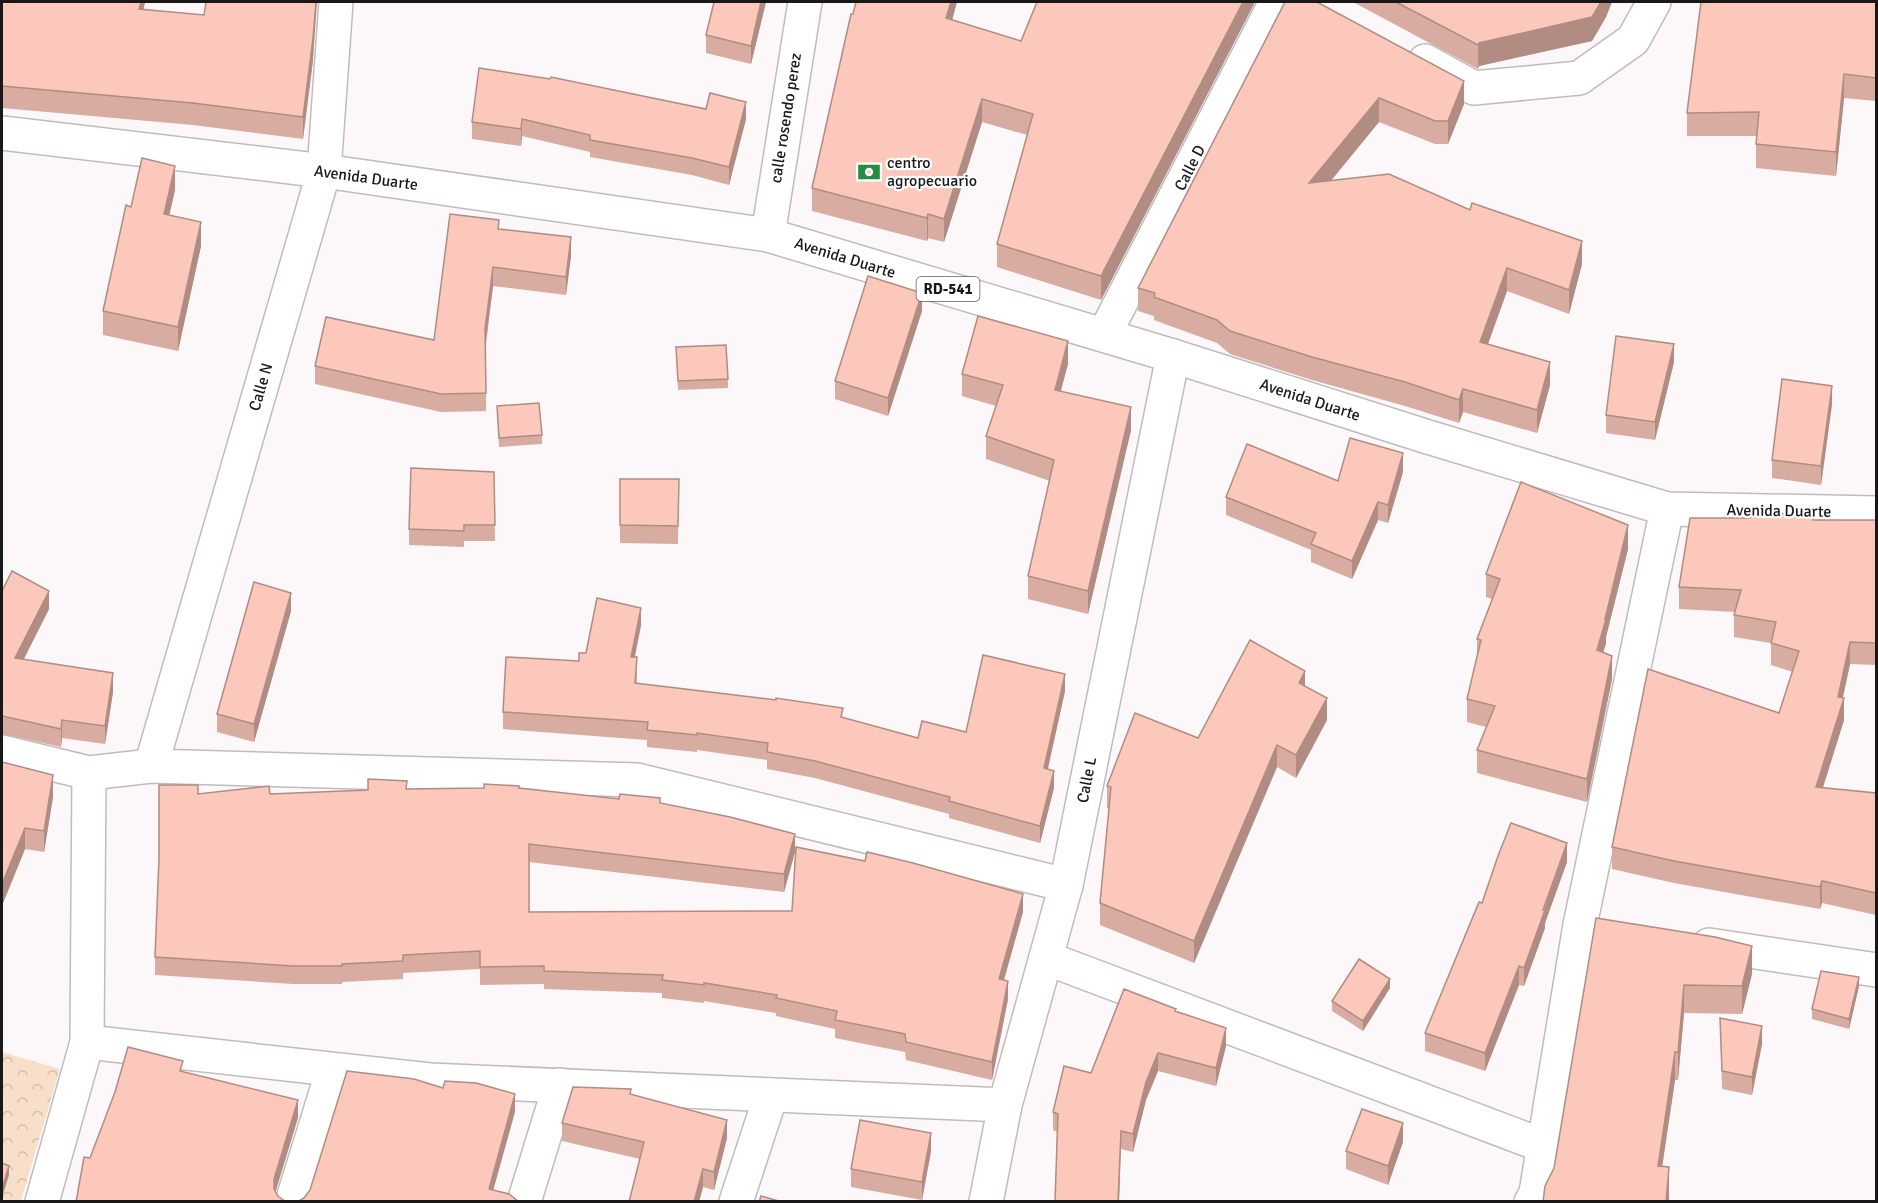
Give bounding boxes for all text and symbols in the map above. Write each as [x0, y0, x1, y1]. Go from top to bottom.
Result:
street label: calle rosendo perez [766, 52, 806, 184]
street label: Calle D [1170, 142, 1210, 194]
place label: centro agropecuario [887, 153, 977, 191]
bank icon: centro agropecuario [856, 159, 882, 185]
street label: Avenida Duarte [313, 161, 419, 195]
street label: Avenida Duarte [792, 233, 898, 283]
road number: RD-541 [916, 277, 980, 301]
street label: Calle N [245, 361, 277, 413]
street label: Avenida Duarte [1257, 374, 1363, 426]
street label: Avenida Duarte [1726, 500, 1832, 522]
street label: Calle L [1073, 755, 1101, 805]

